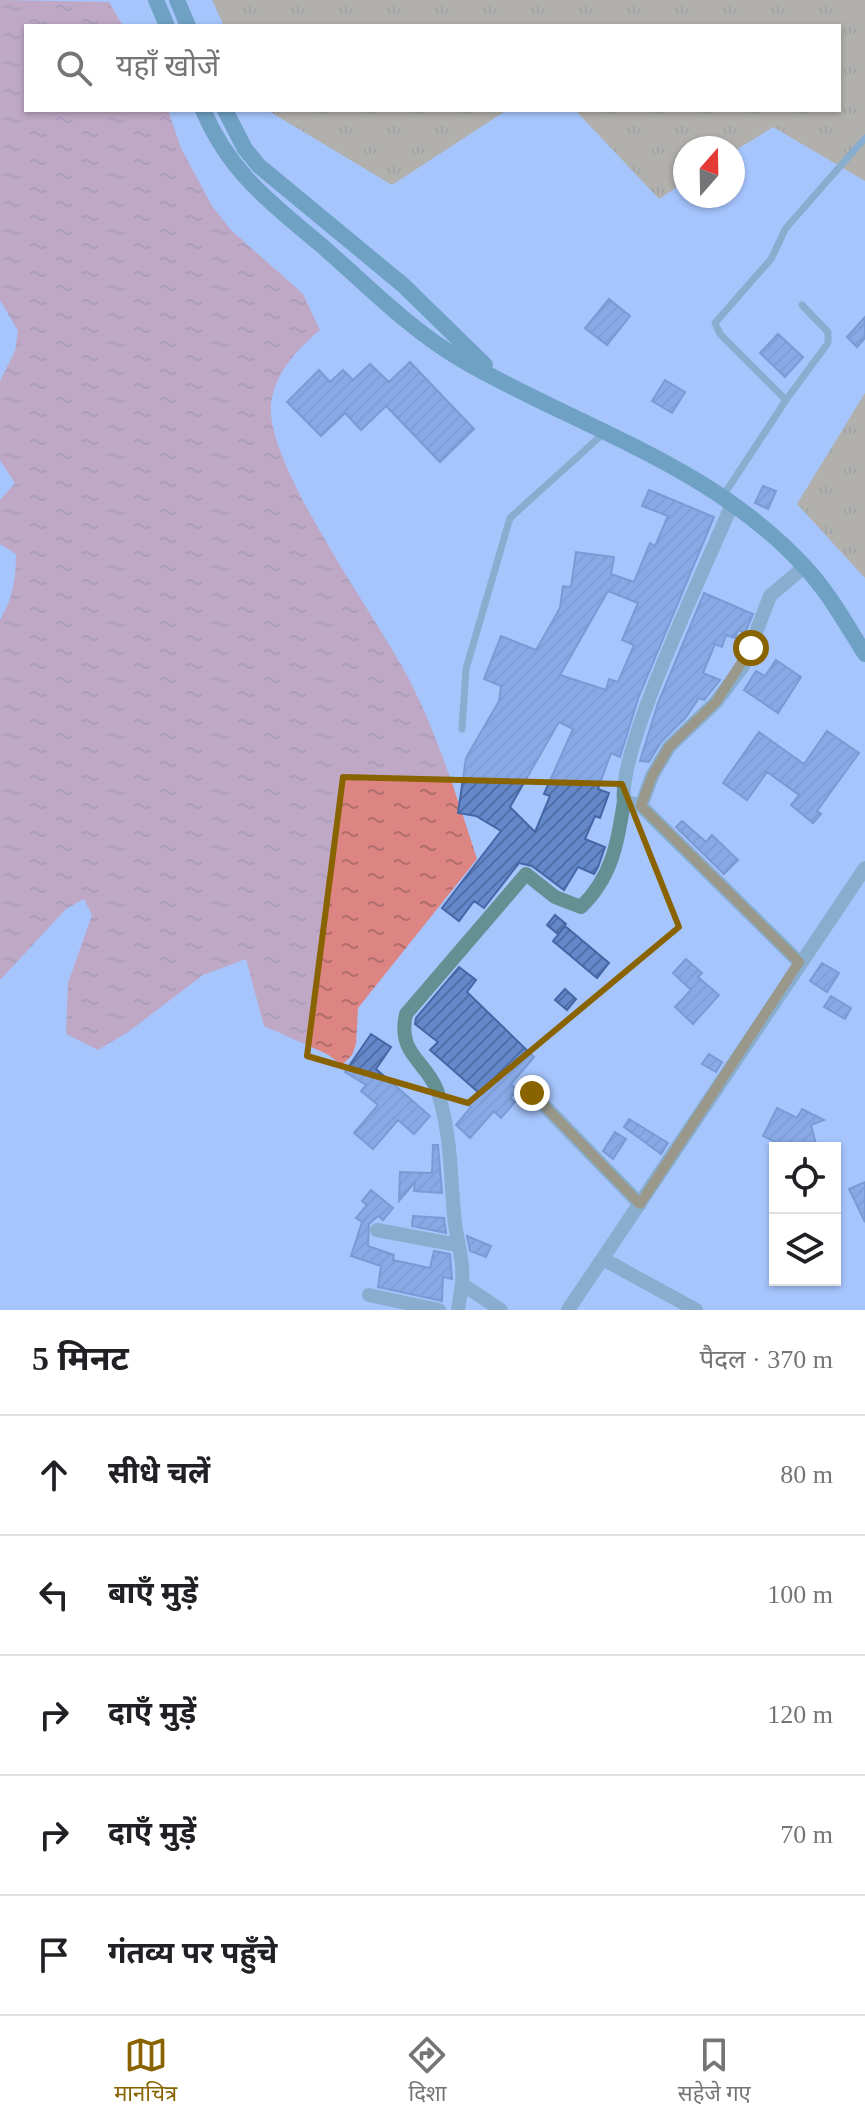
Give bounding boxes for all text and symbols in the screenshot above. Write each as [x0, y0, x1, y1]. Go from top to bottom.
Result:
search box [24, 24, 841, 112]
icon: search [52, 46, 96, 90]
text: यहाँ खोजें [116, 49, 219, 82]
north arrow [673, 136, 745, 208]
route start [733, 630, 769, 666]
route end [514, 1075, 550, 1111]
map controls [769, 1142, 841, 1286]
button: locate [769, 1142, 841, 1214]
button: layers [769, 1214, 841, 1286]
text: 5 मिनट [32, 1340, 129, 1377]
text: पैदल · 370 m [699, 1345, 833, 1374]
icon: ahead [32, 1453, 76, 1497]
text: सीधे चलें [108, 1456, 210, 1489]
text: 80 m [780, 1460, 833, 1489]
icon: left [32, 1573, 76, 1617]
text: बाएँ मुड़ें [108, 1576, 198, 1609]
text: 100 m [767, 1580, 833, 1609]
icon: right [32, 1693, 76, 1737]
text: दाएँ मुड़ें [108, 1696, 196, 1729]
text: 120 m [767, 1700, 833, 1729]
icon: right [32, 1813, 76, 1857]
text: दाएँ मुड़ें [108, 1816, 196, 1849]
text: 70 m [780, 1820, 833, 1849]
icon: arrive [32, 1933, 76, 1977]
text: गंतव्य पर पहुँचे [108, 1936, 277, 1969]
tab: मानचित्र [114, 2033, 177, 2110]
tab: दिशा [405, 2033, 449, 2110]
tab: सहेजे गए [678, 2033, 751, 2110]

